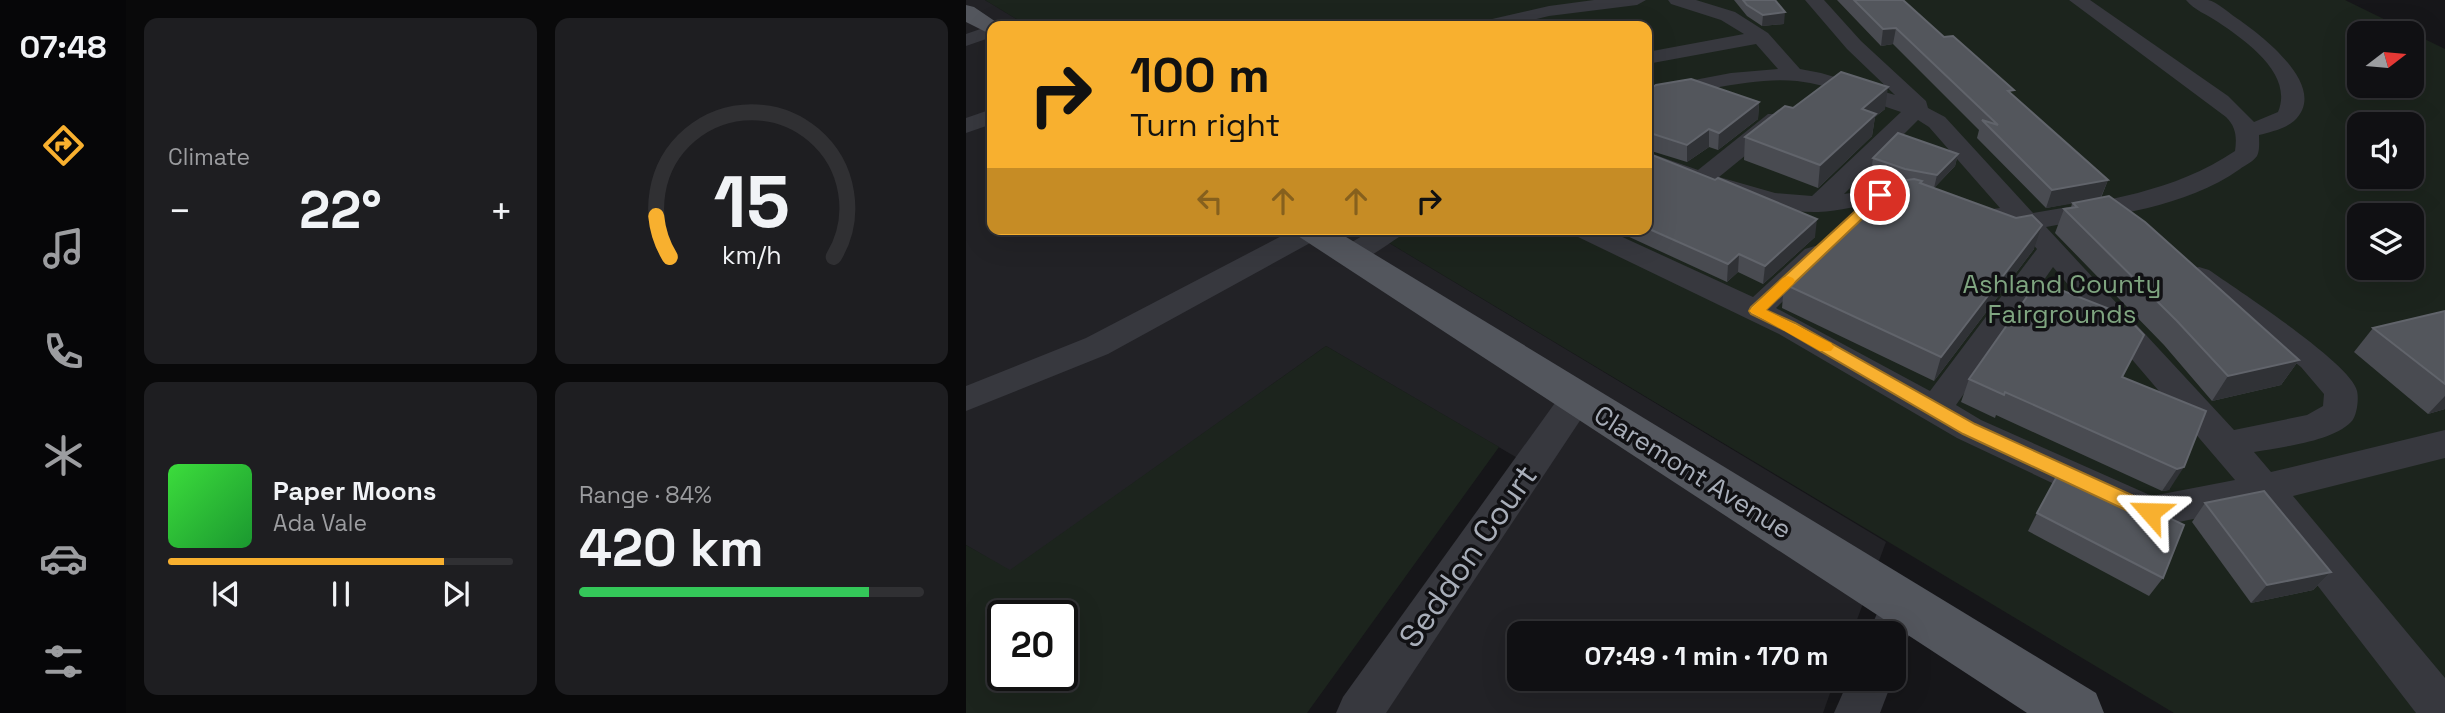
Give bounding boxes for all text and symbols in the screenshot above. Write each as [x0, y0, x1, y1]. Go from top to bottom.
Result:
north arrow [2347, 21, 2424, 98]
map controls [2347, 21, 2424, 280]
text: 07:48 [20, 27, 106, 67]
text: 100 m [1130, 44, 1270, 106]
icon: right [1015, 49, 1106, 140]
text: Turn right [1130, 105, 1280, 145]
button: sound [2347, 112, 2424, 189]
icon: directions [39, 121, 88, 170]
text: Climate [168, 142, 250, 172]
text: 15 [713, 155, 790, 248]
pin [1850, 165, 1910, 225]
icon: arrive [1861, 176, 1899, 214]
text: 22° [299, 177, 382, 243]
icon: left [1191, 182, 1229, 220]
icon: ahead [1264, 182, 1302, 220]
icon: ahead [1337, 182, 1375, 220]
icon: right [1410, 182, 1448, 220]
text: − [168, 187, 192, 235]
text: + [489, 187, 513, 235]
button: layers [2347, 203, 2424, 280]
icon: music [39, 224, 88, 273]
text: km/h [722, 239, 781, 271]
park label: Ashland County Fairgrounds [1963, 267, 2161, 331]
icon: phone [39, 327, 88, 376]
street label: Claremont Avenue [1588, 397, 1798, 547]
icon: climate [39, 431, 88, 480]
street label: Seddon Court [1390, 457, 1546, 655]
text: Paper Moons [273, 474, 436, 508]
position arrow [2113, 475, 2187, 549]
text: Range · 84% [579, 480, 712, 510]
text: Ada Vale [273, 508, 367, 538]
text: 420 km [579, 515, 764, 581]
icon: car [39, 534, 88, 583]
icon: previous [207, 575, 245, 613]
icon: pause [322, 575, 360, 613]
icon: next [437, 575, 475, 613]
speed limit sign: 20 [987, 600, 1078, 691]
icon: filters [39, 637, 88, 686]
text: 07:49 · 1 min · 170 m [1584, 639, 1829, 673]

